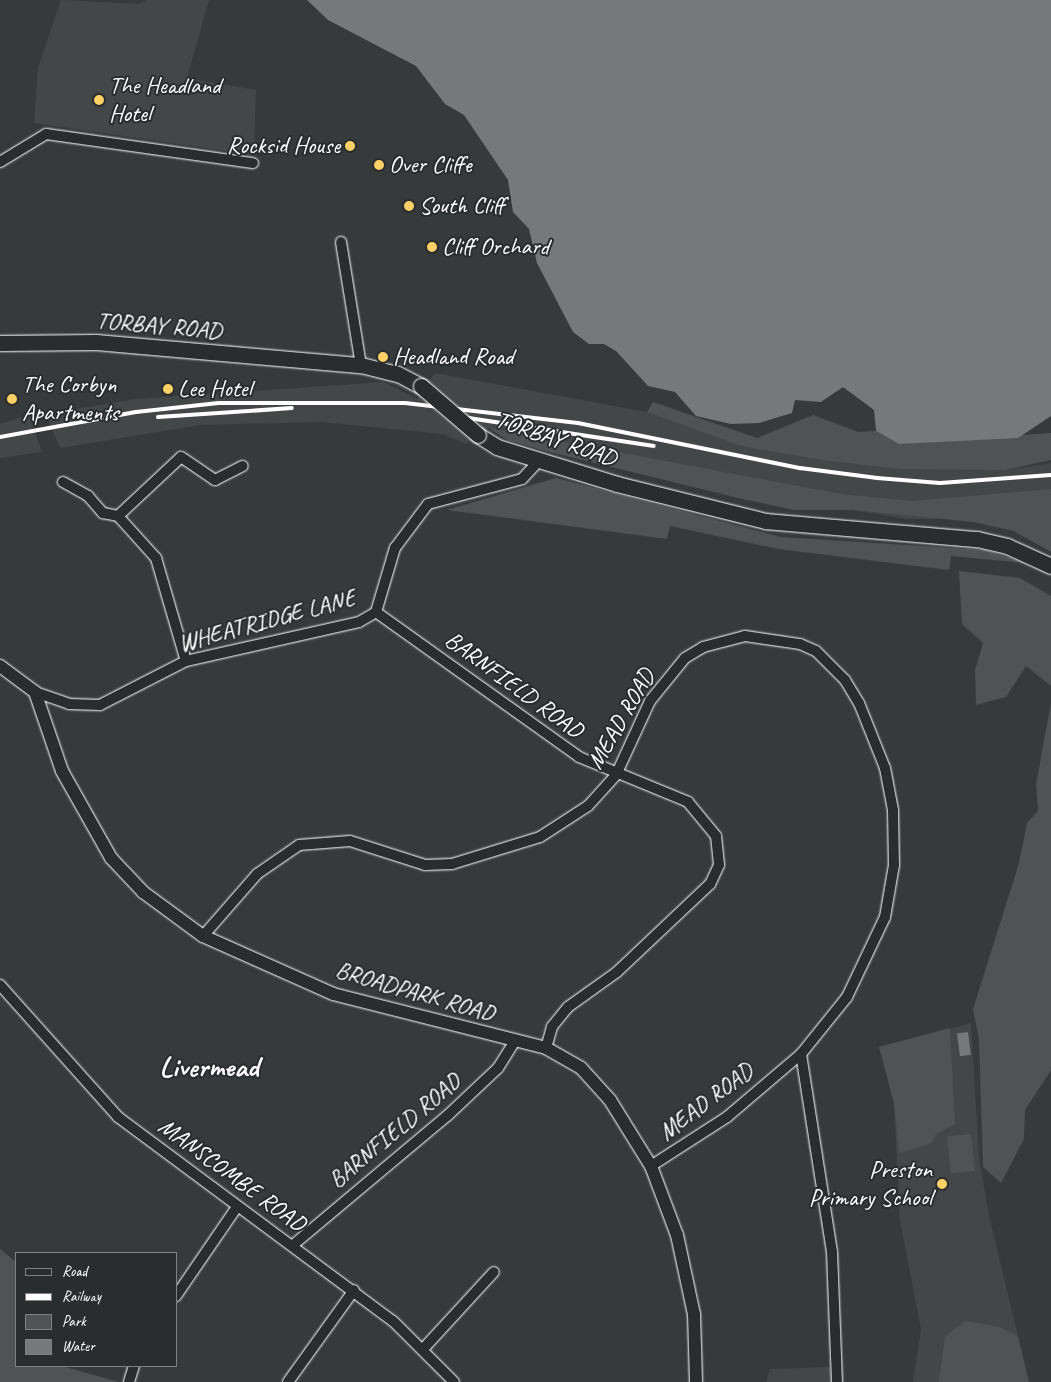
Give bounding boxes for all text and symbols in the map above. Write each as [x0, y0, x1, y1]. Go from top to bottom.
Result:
place label: The Headland Hotel [109, 72, 220, 128]
marker: The Headland Hotel [93, 94, 105, 106]
place label: Rocksid House [227, 132, 340, 160]
marker: Rocksid House [344, 140, 356, 152]
place label: Over Cliffe [389, 151, 472, 179]
marker: Over Cliffe [373, 159, 385, 171]
place label: South Cliff [419, 192, 504, 220]
marker: South Cliff [403, 200, 415, 212]
place label: Cliff Orchard [442, 233, 548, 261]
marker: Cliff Orchard [426, 241, 438, 253]
street label: TORBAY ROAD [95, 306, 223, 346]
place label: Headland Road [393, 343, 513, 371]
marker: Headland Road [377, 351, 389, 363]
place label: The Corbyn Apartments [22, 371, 118, 427]
place label: Lee Hotel [178, 375, 251, 403]
marker: Lee Hotel [162, 383, 174, 395]
marker: The Corbyn Apartments [6, 393, 18, 405]
street label: TORBAY ROAD [492, 405, 620, 473]
street label: WHEATRIDGE LANE [175, 584, 359, 658]
street label: BARNFIELD ROAD [439, 625, 589, 745]
street label: MEAD ROAD [580, 663, 662, 775]
street label: BROADPARK ROAD [332, 956, 498, 1028]
district label: Livermead [159, 1050, 259, 1084]
street label: MEAD ROAD [653, 1057, 759, 1147]
street label: BARNFIELD ROAD [323, 1067, 467, 1195]
street label: MANSCOMBE ROAD [153, 1112, 311, 1238]
place label: Preston Primary School [809, 1156, 932, 1212]
marker: Preston Primary School [936, 1178, 948, 1190]
legend [15, 1252, 178, 1367]
text: Road [62, 1262, 87, 1281]
text: Railway [62, 1287, 101, 1306]
text: Park [62, 1312, 86, 1331]
text: Water [62, 1337, 95, 1356]

